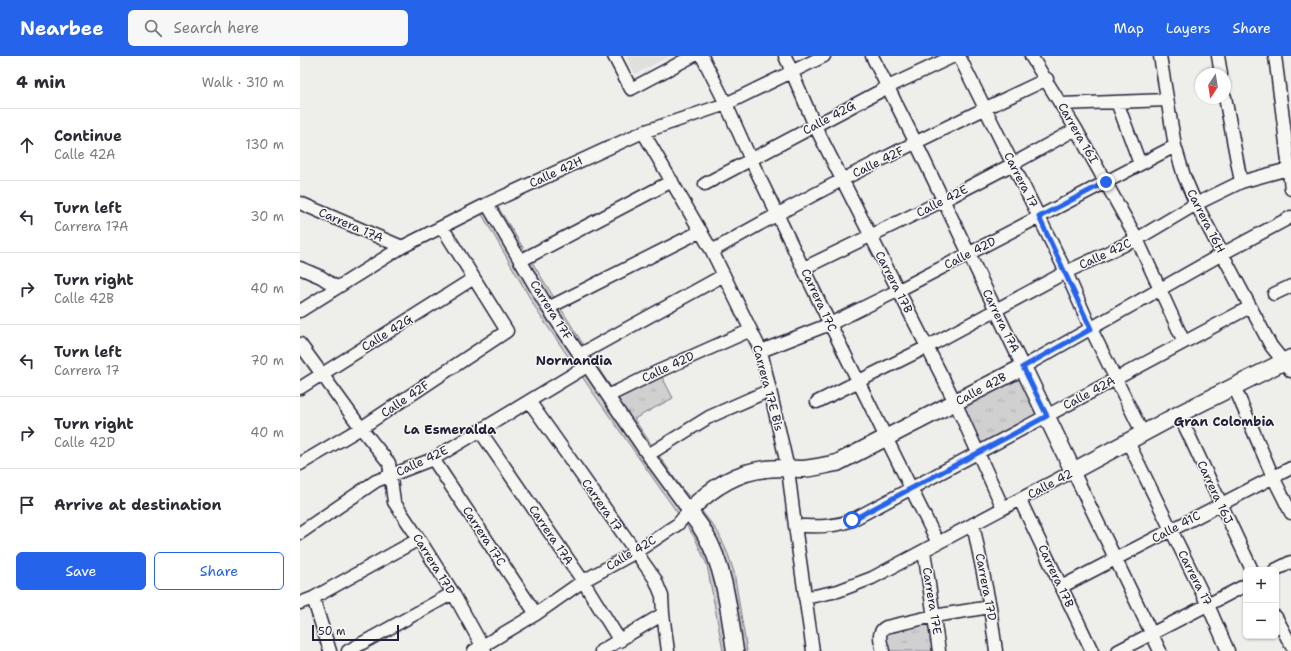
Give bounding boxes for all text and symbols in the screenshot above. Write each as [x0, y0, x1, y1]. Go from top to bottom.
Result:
search box [128, 10, 408, 46]
text: Nearbee [20, 16, 104, 41]
icon: search [142, 17, 164, 39]
text: Search here [174, 18, 259, 38]
text: Map [1114, 19, 1144, 37]
text: Layers [1166, 19, 1210, 37]
text: Share [1232, 19, 1271, 37]
north arrow [1195, 68, 1231, 104]
text: 4 min [16, 71, 66, 93]
text: Walk · 310 m [202, 74, 284, 91]
street label: Calle 42G [800, 97, 858, 139]
street label: Carrera 16I [1054, 100, 1102, 167]
text: Continue [54, 126, 122, 146]
icon: ahead [16, 134, 38, 156]
text: 130 m [246, 136, 284, 153]
street label: Calle 42F [850, 143, 906, 181]
text: Calle 42A [54, 146, 116, 163]
street label: Carrera 17 [1000, 149, 1042, 211]
street label: Calle 42H [527, 153, 585, 191]
route end [1097, 173, 1115, 191]
street label: Calle 42E [914, 181, 970, 221]
street label: Carrera 16H [1183, 186, 1229, 256]
text: Turn left [54, 198, 122, 218]
street label: Carrera 17A [316, 204, 386, 246]
icon: left [16, 206, 38, 228]
text: 30 m [250, 208, 284, 225]
text: Carrera 17A [54, 218, 129, 235]
street label: Calle 42D [941, 233, 999, 273]
street label: Calle 42C [1076, 235, 1134, 273]
street label: Carrera 17B [872, 248, 916, 316]
street label: Carrera 17C [797, 266, 841, 334]
text: Turn right [54, 270, 134, 290]
street label: Carrera 17F [526, 277, 576, 343]
icon: right [16, 278, 38, 300]
text: 40 m [250, 280, 284, 297]
street label: Carrera 17A [979, 287, 1023, 356]
text: Calle 42B [54, 290, 114, 307]
street label: Calle 42G [358, 311, 416, 355]
text: Turn left [54, 342, 122, 362]
street label: Carrera 17E Bis [749, 343, 787, 433]
street label: Calle 42D [639, 348, 697, 386]
icon: left [16, 350, 38, 372]
text: 70 m [250, 352, 284, 369]
district label: Normandia [536, 352, 612, 369]
text: Carrera 17 [54, 362, 120, 379]
street label: Calle 42B [953, 369, 1009, 409]
street label: Calle 42A [1060, 372, 1118, 413]
street label: Calle 42F [378, 377, 432, 421]
district label: Gran Colombia [1174, 413, 1274, 430]
text: Turn right [54, 414, 134, 434]
district label: La Esmeralda [404, 421, 496, 438]
icon: right [16, 422, 38, 444]
text: 40 m [250, 424, 284, 441]
text: Calle 42D [54, 434, 115, 451]
street label: Calle 42E [393, 442, 451, 480]
street label: Carrera 16J [1193, 458, 1237, 526]
street label: Calle 42 [1025, 466, 1075, 502]
street label: Carrera 17 [578, 476, 626, 534]
icon: arrive [16, 494, 38, 516]
text: Arrive at destination [54, 495, 222, 515]
street label: Carrera 17A [525, 502, 577, 568]
street label: Carrera 17C [459, 503, 509, 569]
street label: Calle 41C [1149, 508, 1203, 546]
route start [843, 511, 861, 529]
street label: Carrera 17D [409, 531, 459, 597]
street label: Calle 42C [603, 532, 659, 574]
street label: Carrera 17B [1034, 542, 1078, 610]
street label: Carrera 17 [1174, 547, 1216, 609]
button: Save [16, 552, 146, 590]
button: Share [154, 552, 284, 590]
street label: Carrera 17D [972, 552, 1000, 622]
street label: Carrera 17E [919, 566, 945, 636]
map controls [1243, 567, 1279, 639]
button: + [1243, 567, 1279, 603]
button: − [1243, 603, 1279, 639]
scale bar [312, 623, 399, 642]
text: 50 m [318, 624, 346, 639]

